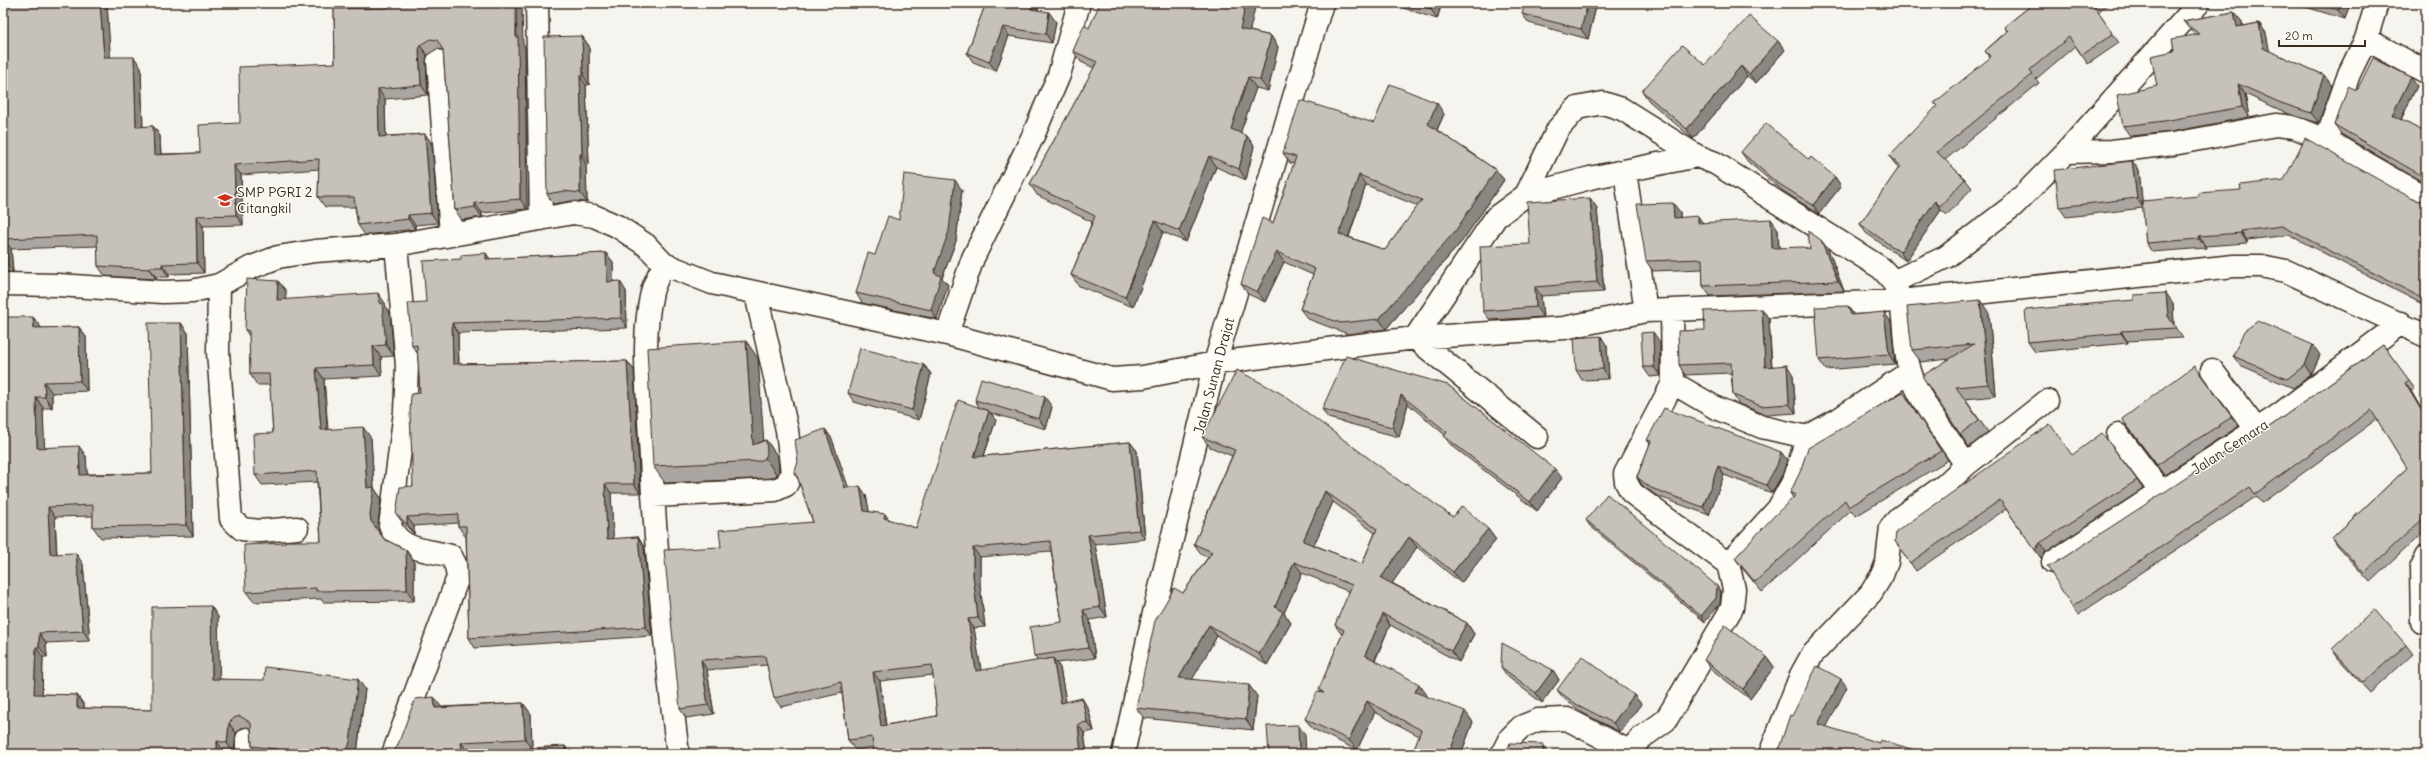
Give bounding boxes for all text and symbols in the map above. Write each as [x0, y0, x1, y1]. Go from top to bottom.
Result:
scale bar [2279, 22, 2365, 48]
text: 20 m [2285, 28, 2313, 43]
place label: SMP PGRI 2 Citangkil [237, 183, 313, 217]
school or university icon: SMP PGRI 2 Citangkil [216, 191, 234, 209]
street label: Jalan Sunan Drajat [1190, 315, 1238, 437]
street label: Jalan Cemara [2188, 416, 2272, 478]

